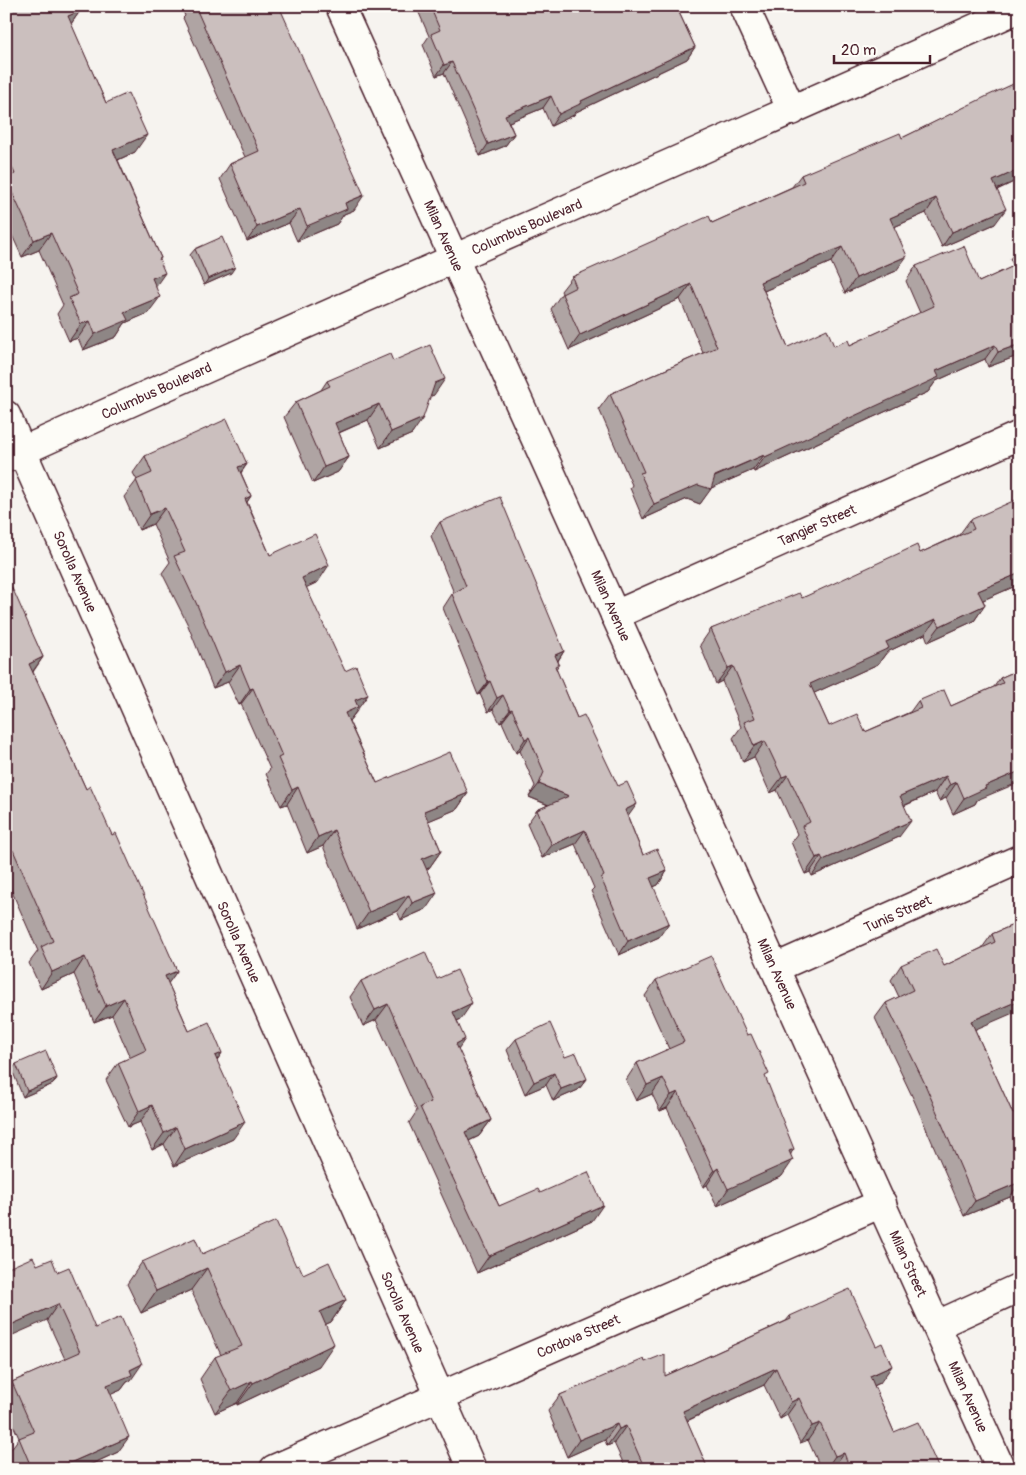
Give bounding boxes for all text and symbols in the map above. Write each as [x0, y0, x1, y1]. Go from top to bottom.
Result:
scale bar [834, 32, 930, 64]
text: 20 m [841, 41, 876, 60]
street label: Columbus Boulevard [469, 195, 585, 259]
street label: Milan Avenue [420, 198, 467, 274]
street label: Columbus Boulevard [99, 359, 215, 423]
street label: Tangier Street [776, 501, 859, 550]
street label: Sorolla Avenue [49, 528, 100, 615]
street label: Milan Avenue [587, 568, 634, 644]
street label: Tunis Street [861, 891, 934, 936]
street label: Sorolla Avenue [213, 899, 264, 985]
street label: Milan Avenue [753, 936, 800, 1012]
street label: Milan Street [885, 1228, 930, 1300]
street label: Sorolla Avenue [377, 1269, 428, 1356]
street label: Cordova Street [534, 1311, 623, 1362]
street label: Milan Avenue [944, 1359, 991, 1435]

